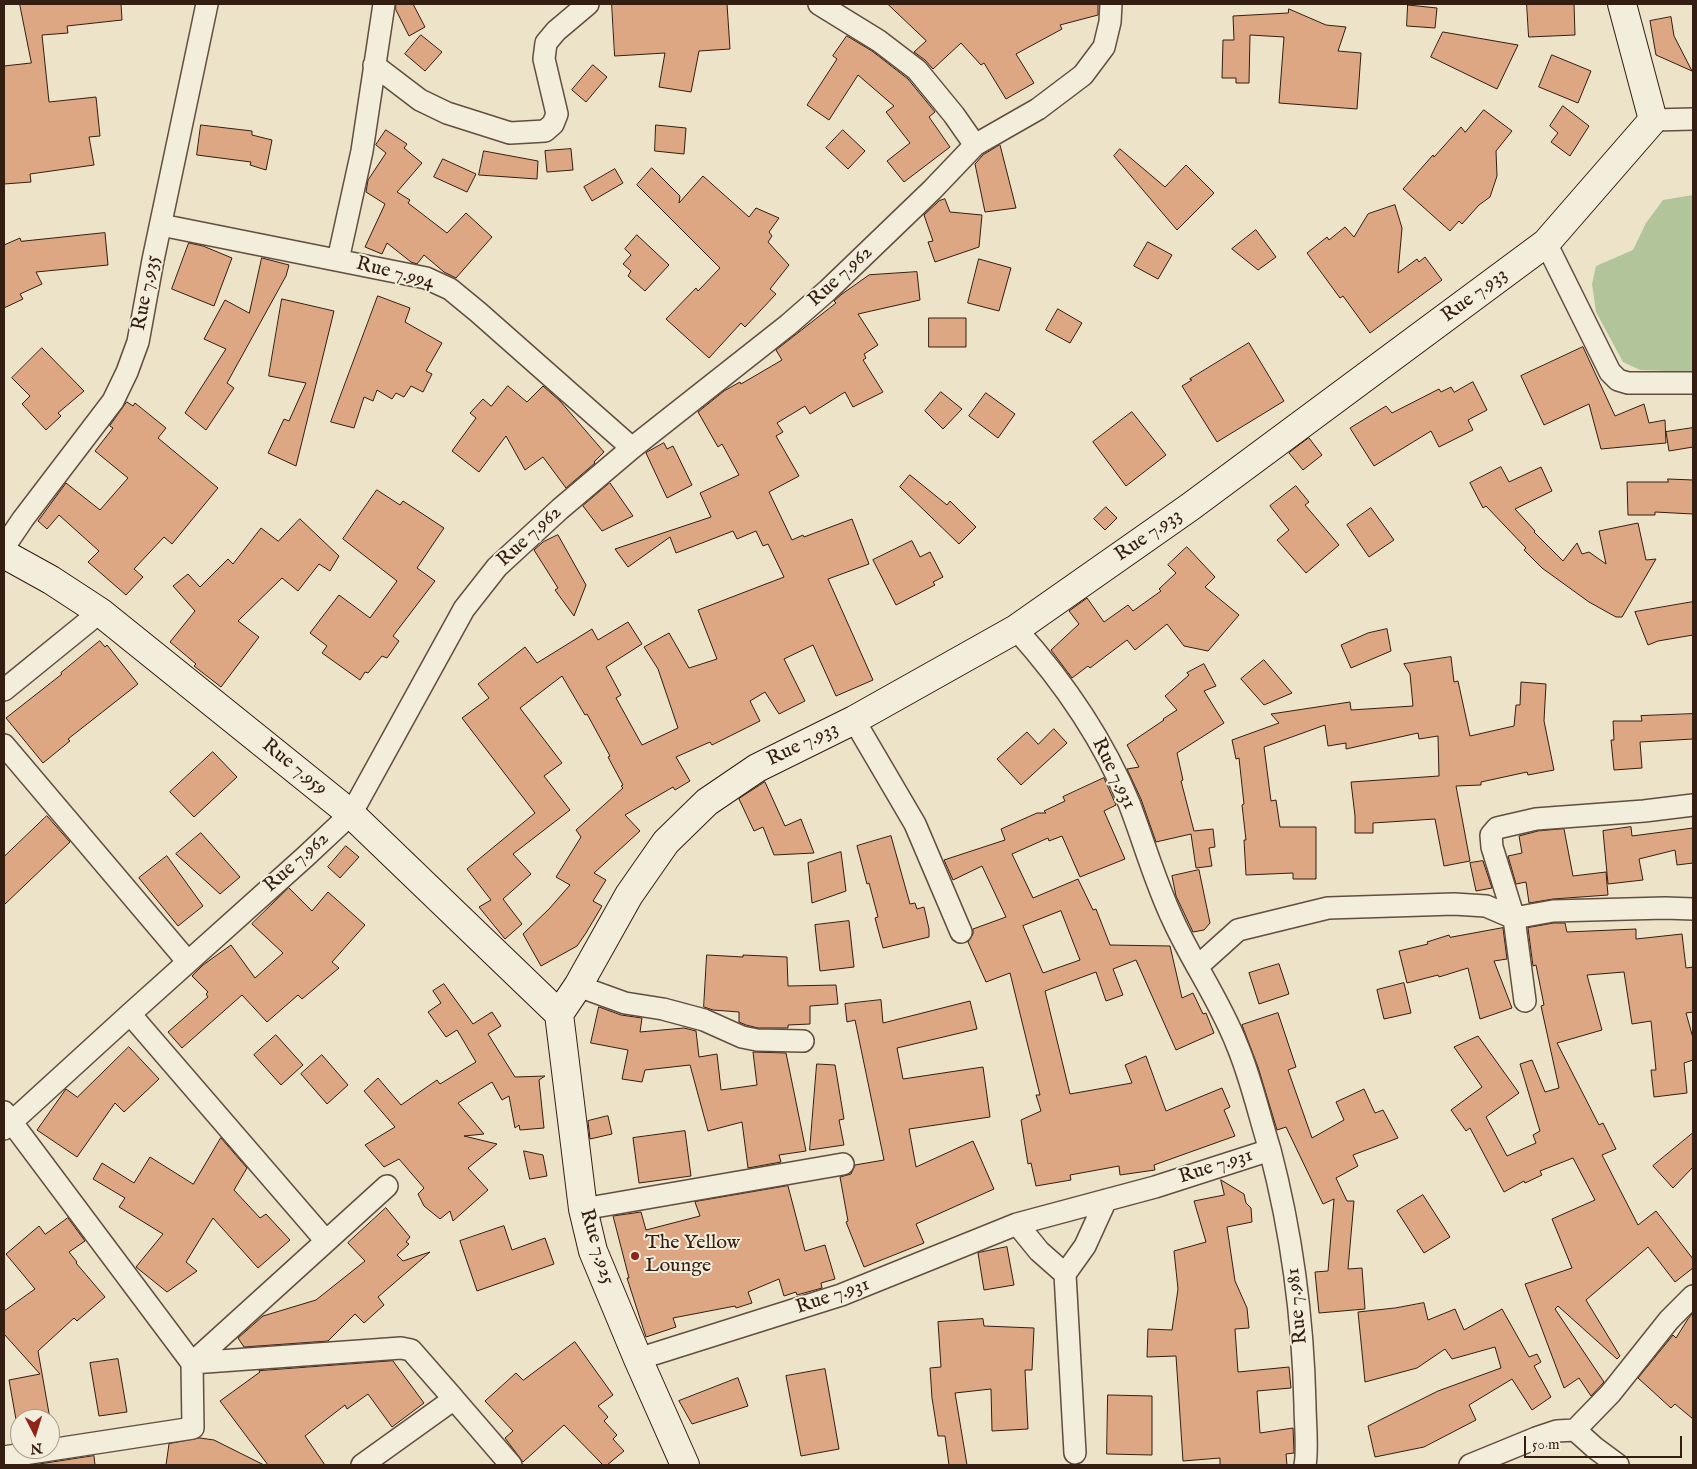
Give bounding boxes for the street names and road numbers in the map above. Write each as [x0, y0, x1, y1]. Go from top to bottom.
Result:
street label: Rue 7.962 [804, 241, 878, 313]
street label: Rue 7.935 [128, 253, 166, 333]
street label: Rue 7.994 [353, 253, 437, 295]
street label: Rue 7.933 [1437, 263, 1513, 329]
street label: Rue 7.962 [493, 501, 567, 573]
street label: Rue 7.933 [1111, 504, 1187, 568]
street label: Rue 7.933 [763, 717, 843, 773]
street label: Rue 7.959 [256, 734, 332, 802]
street label: Rue 7.931 [1085, 734, 1141, 814]
street label: Rue 7.962 [260, 828, 334, 898]
street label: Rue 7.931 [1176, 1144, 1256, 1190]
street label: Rue 7.925 [573, 1206, 619, 1288]
street label: Rue 7.981 [1282, 1267, 1314, 1345]
street label: Rue 7.931 [793, 1273, 873, 1321]

